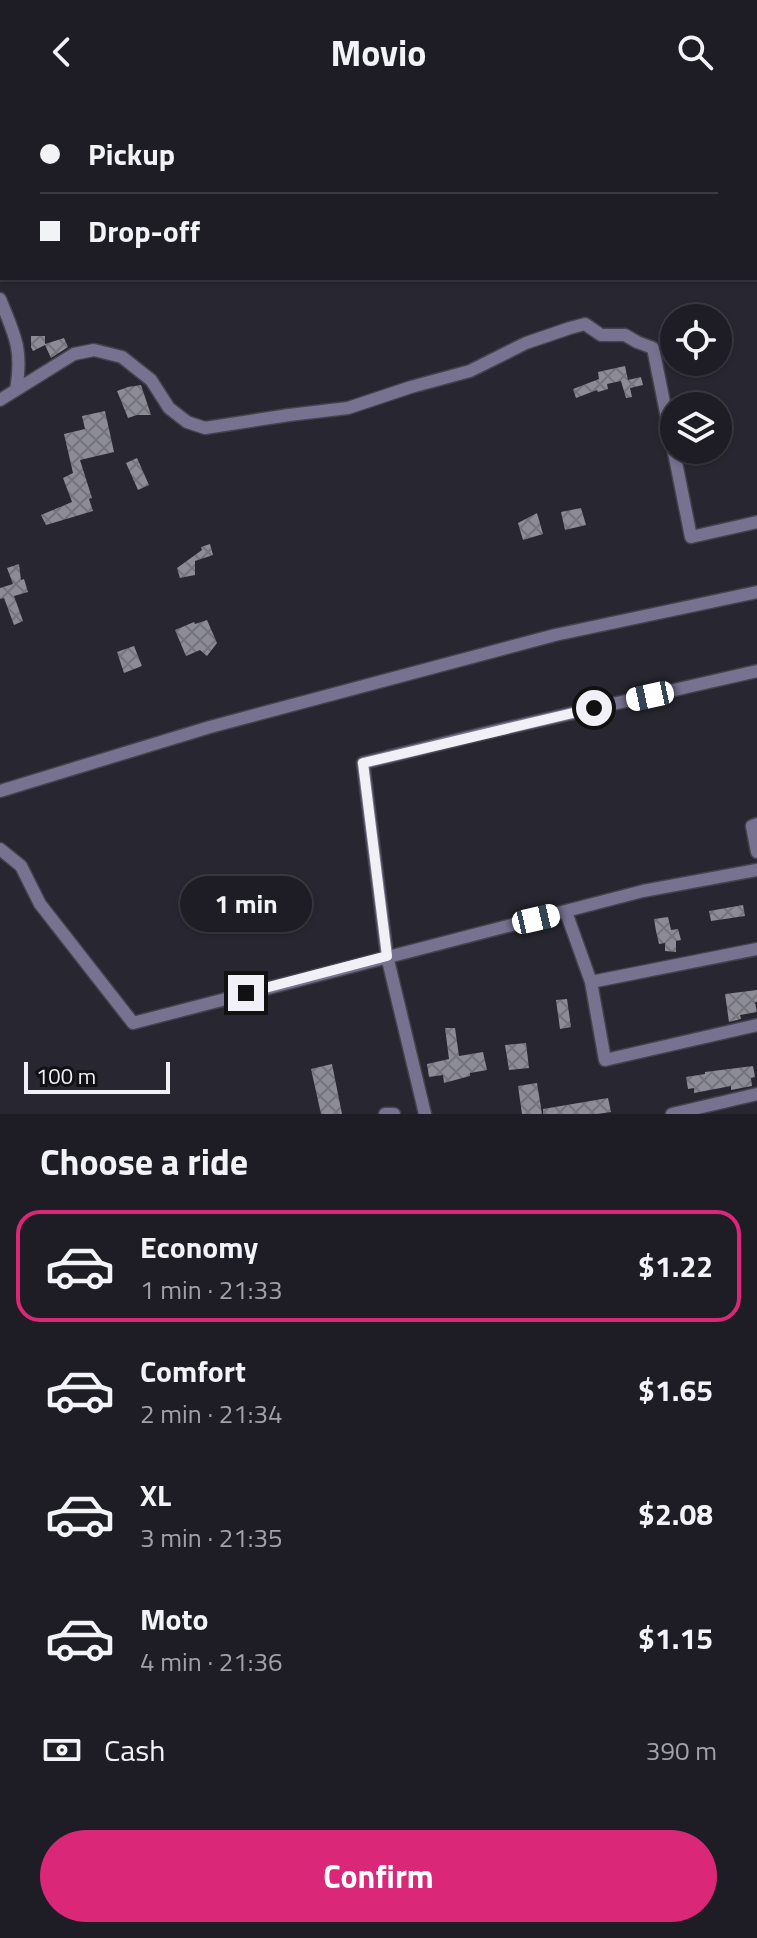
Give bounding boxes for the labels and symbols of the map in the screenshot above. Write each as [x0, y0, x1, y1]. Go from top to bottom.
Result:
car [624, 679, 676, 713]
route start [576, 690, 612, 726]
callout: 1 min [180, 877, 312, 933]
car [510, 902, 562, 936]
route end [228, 975, 264, 1011]
scale bar [24, 1058, 170, 1094]

